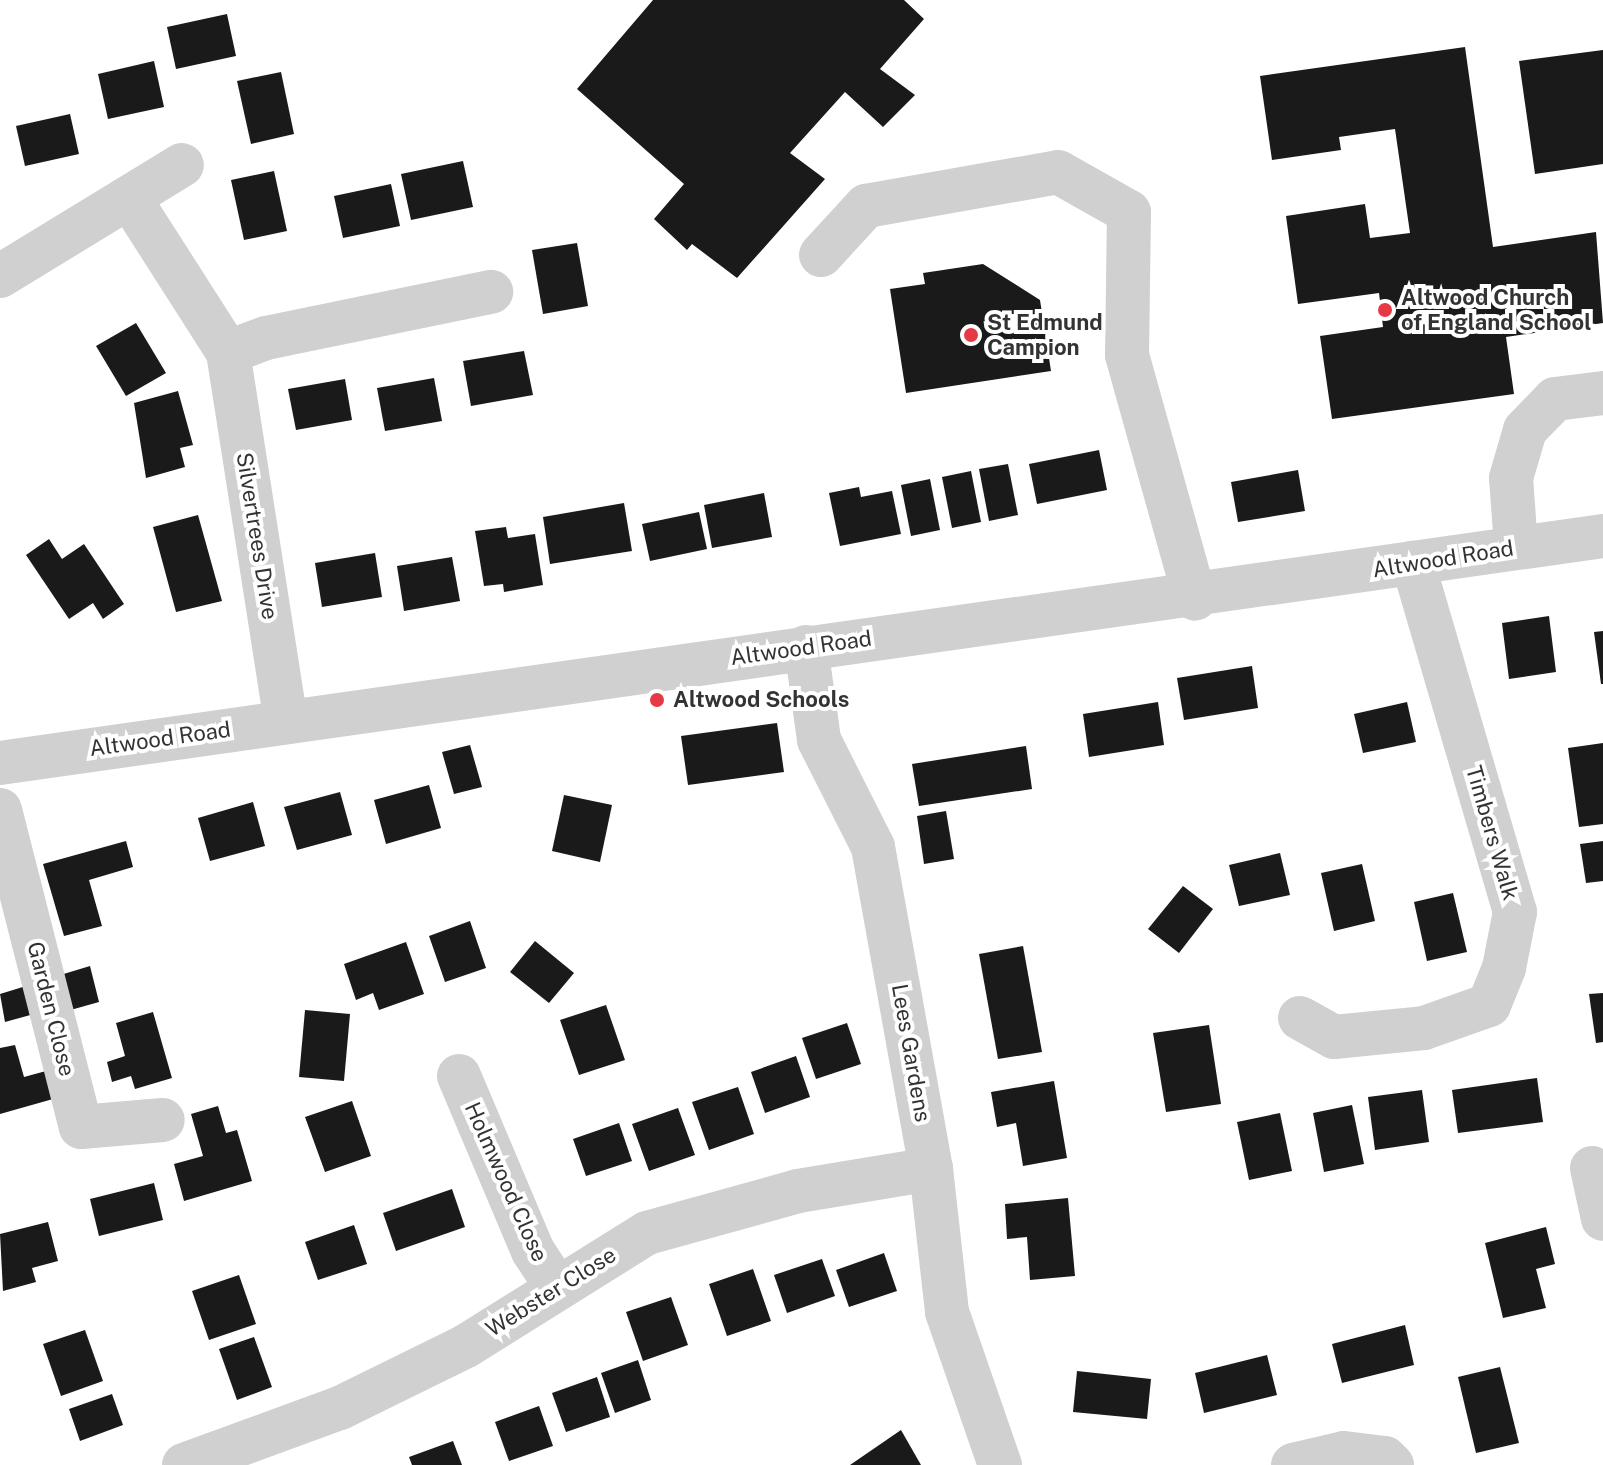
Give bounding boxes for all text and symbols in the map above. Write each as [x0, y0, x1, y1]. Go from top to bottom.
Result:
place label: Altwood Church of England School [1401, 284, 1591, 336]
marker: Altwood Church of England School [1376, 301, 1394, 319]
place label: St Edmund Campion [987, 309, 1103, 360]
marker: St Edmund Campion [962, 326, 980, 344]
street label: Silvertrees Drive [231, 450, 283, 622]
street label: Altwood Road [1371, 535, 1515, 583]
street label: Altwood Road [729, 625, 873, 671]
place label: Altwood Schools [673, 687, 849, 713]
marker: Altwood Schools [648, 691, 666, 709]
street label: Altwood Road [88, 716, 232, 762]
street label: Timbers Walk [1460, 762, 1524, 904]
street label: Garden Close [22, 939, 80, 1079]
street label: Lees Gardens [886, 982, 936, 1124]
street label: Holmwood Close [459, 1098, 553, 1266]
street label: Webster Close [481, 1242, 621, 1342]

